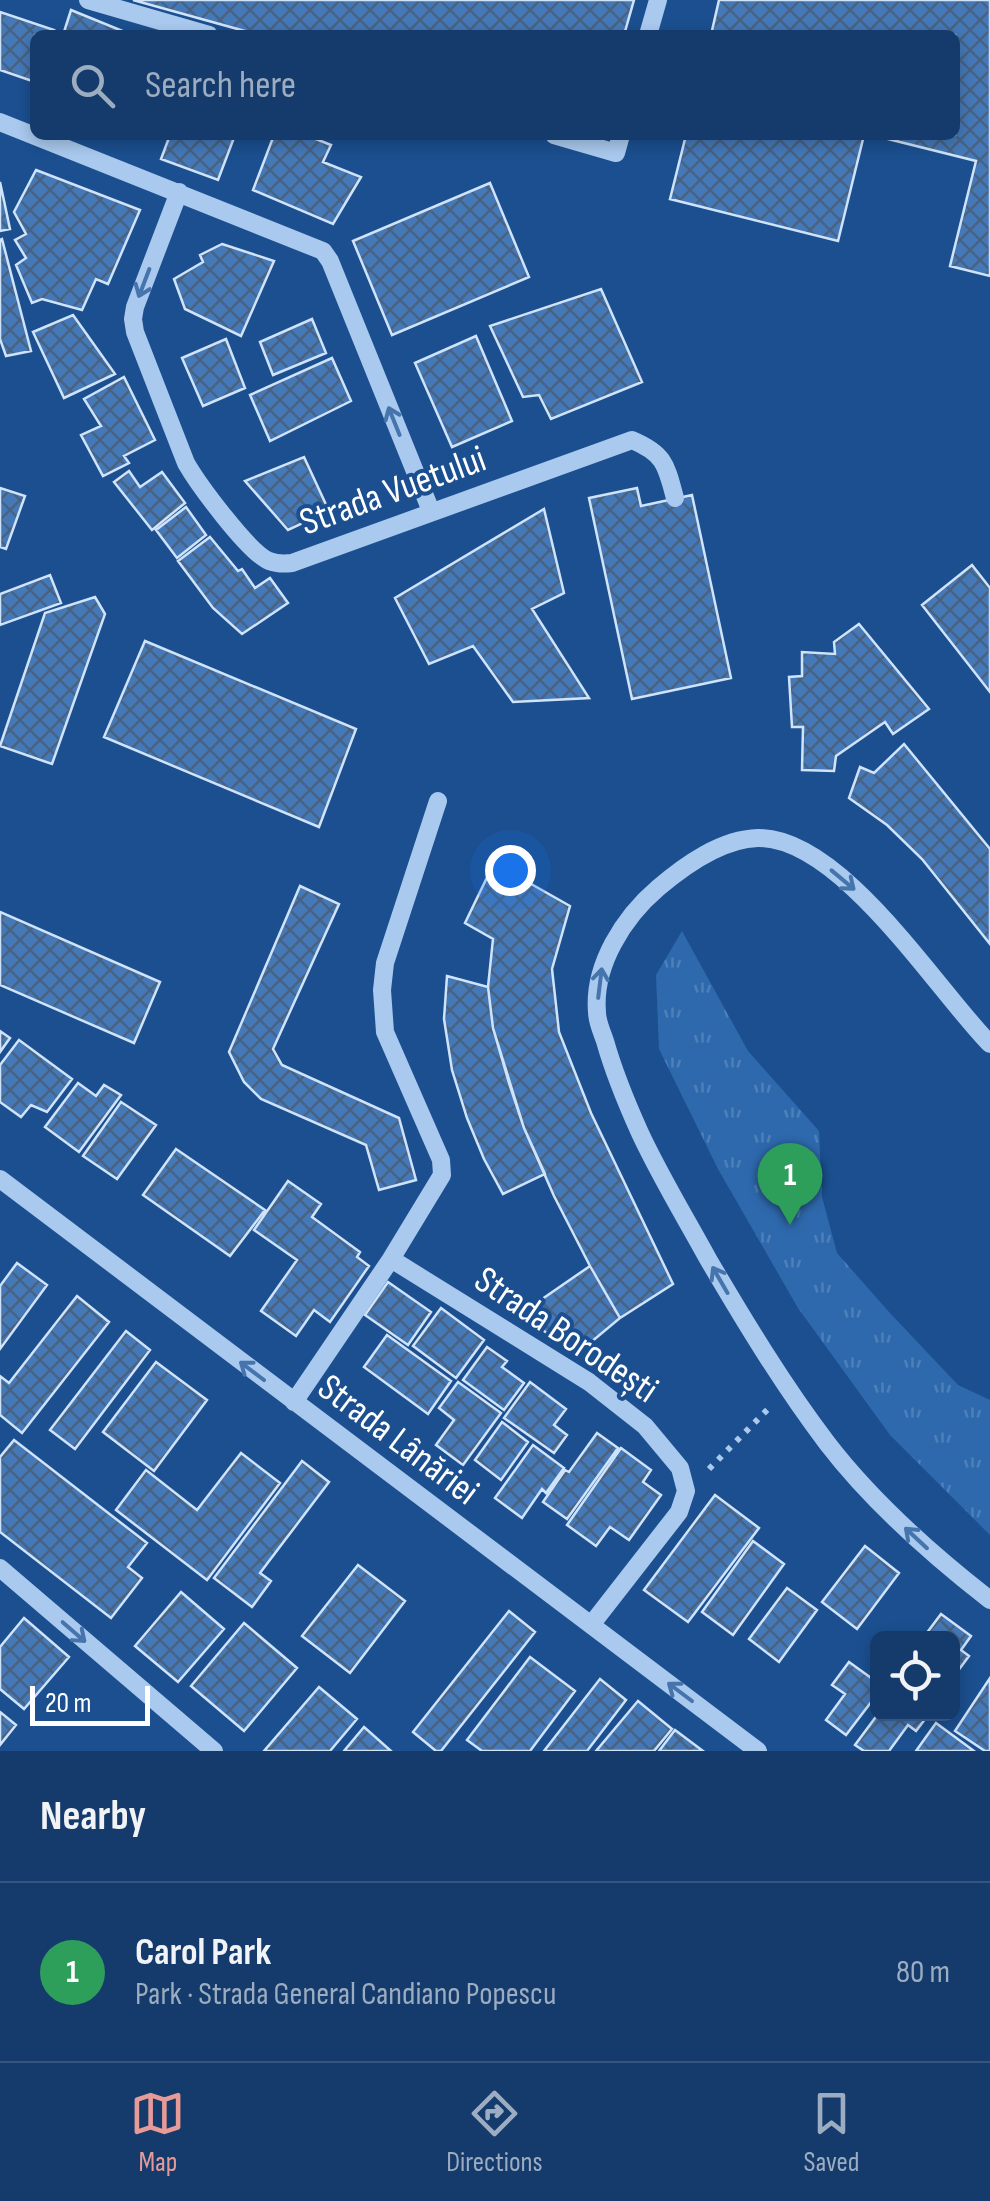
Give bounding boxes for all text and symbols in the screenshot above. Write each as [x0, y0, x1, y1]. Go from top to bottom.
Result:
search box [30, 30, 960, 140]
icon: search [65, 58, 120, 113]
text: Search here [145, 63, 296, 108]
one-way arrow [134, 267, 152, 298]
one-way arrow [384, 406, 402, 437]
street label: Strada Vuetului [294, 437, 492, 545]
your location [485, 845, 536, 896]
one-way arrow [829, 869, 855, 891]
one-way arrow [591, 968, 610, 1000]
pin: 1 [758, 1142, 822, 1225]
street label: Strada Borodești [466, 1257, 666, 1413]
one-way arrow [710, 1265, 730, 1295]
one-way arrow [239, 1360, 266, 1381]
street label: Strada Lânăriei [309, 1365, 487, 1515]
one-way arrow [903, 1526, 929, 1550]
one-way arrow [60, 1620, 86, 1642]
map controls [870, 1631, 960, 1721]
button: locate [870, 1631, 960, 1721]
scale bar [30, 1681, 150, 1726]
one-way arrow [667, 1682, 694, 1703]
text: 20 m [45, 1687, 91, 1720]
text: Nearby [40, 1791, 146, 1842]
text: Carol Park [135, 1930, 271, 1975]
text: 1 [66, 1953, 79, 1992]
text: 80 m [896, 1953, 950, 1992]
text: Park · Strada General Candiano Popescu [135, 1975, 556, 2014]
tab: Map [130, 2086, 185, 2179]
tab: Directions [446, 2086, 543, 2179]
tab: Saved [803, 2086, 860, 2179]

